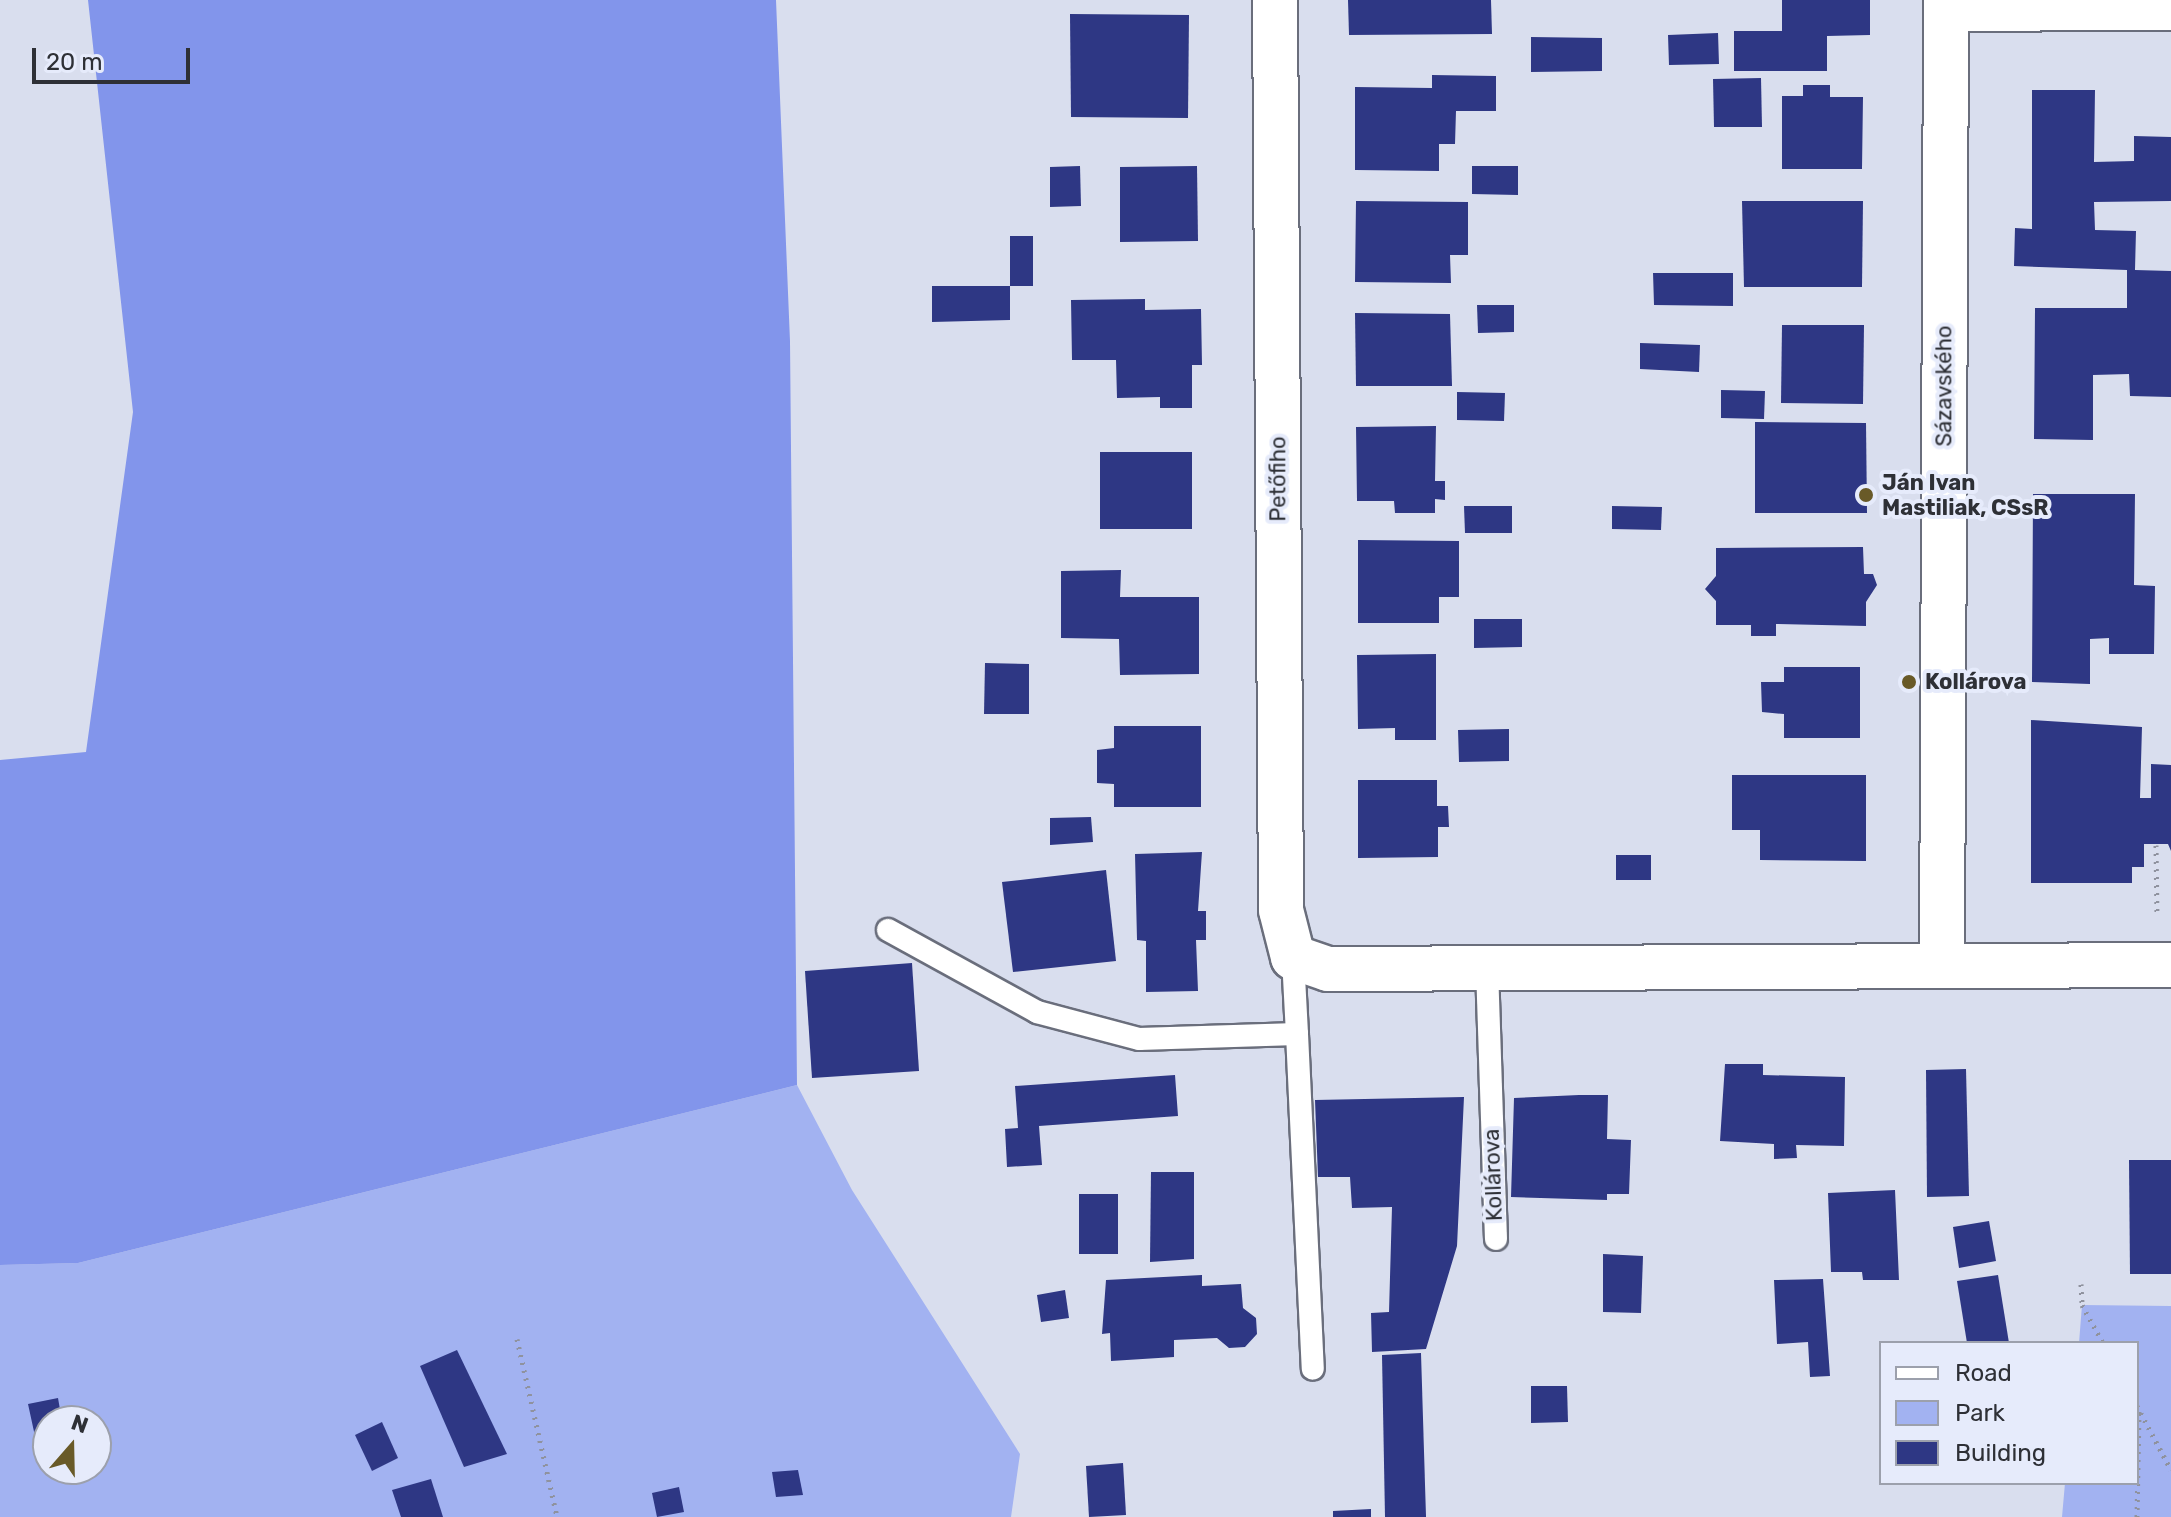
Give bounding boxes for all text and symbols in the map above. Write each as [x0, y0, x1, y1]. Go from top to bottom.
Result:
scale bar [36, 32, 194, 82]
text: 20 m [46, 48, 103, 76]
street label: Sázavského [1931, 325, 1957, 447]
street label: Petőfiho [1265, 436, 1291, 522]
place label: Ján Ivan Mastiliak, CSsR [1882, 469, 2049, 520]
marker: Ján Ivan Mastiliak, CSsR [1857, 486, 1875, 504]
place label: Kollárova [1925, 669, 2026, 695]
marker: Kollárova [1900, 673, 1918, 691]
street label: Kollárova [1478, 1128, 1508, 1222]
legend [1879, 1341, 2139, 1485]
text: Road [1955, 1359, 2012, 1387]
text: Park [1955, 1399, 2005, 1427]
north arrow [32, 1405, 112, 1485]
text: N [68, 1408, 92, 1439]
text: Building [1955, 1439, 2046, 1467]

